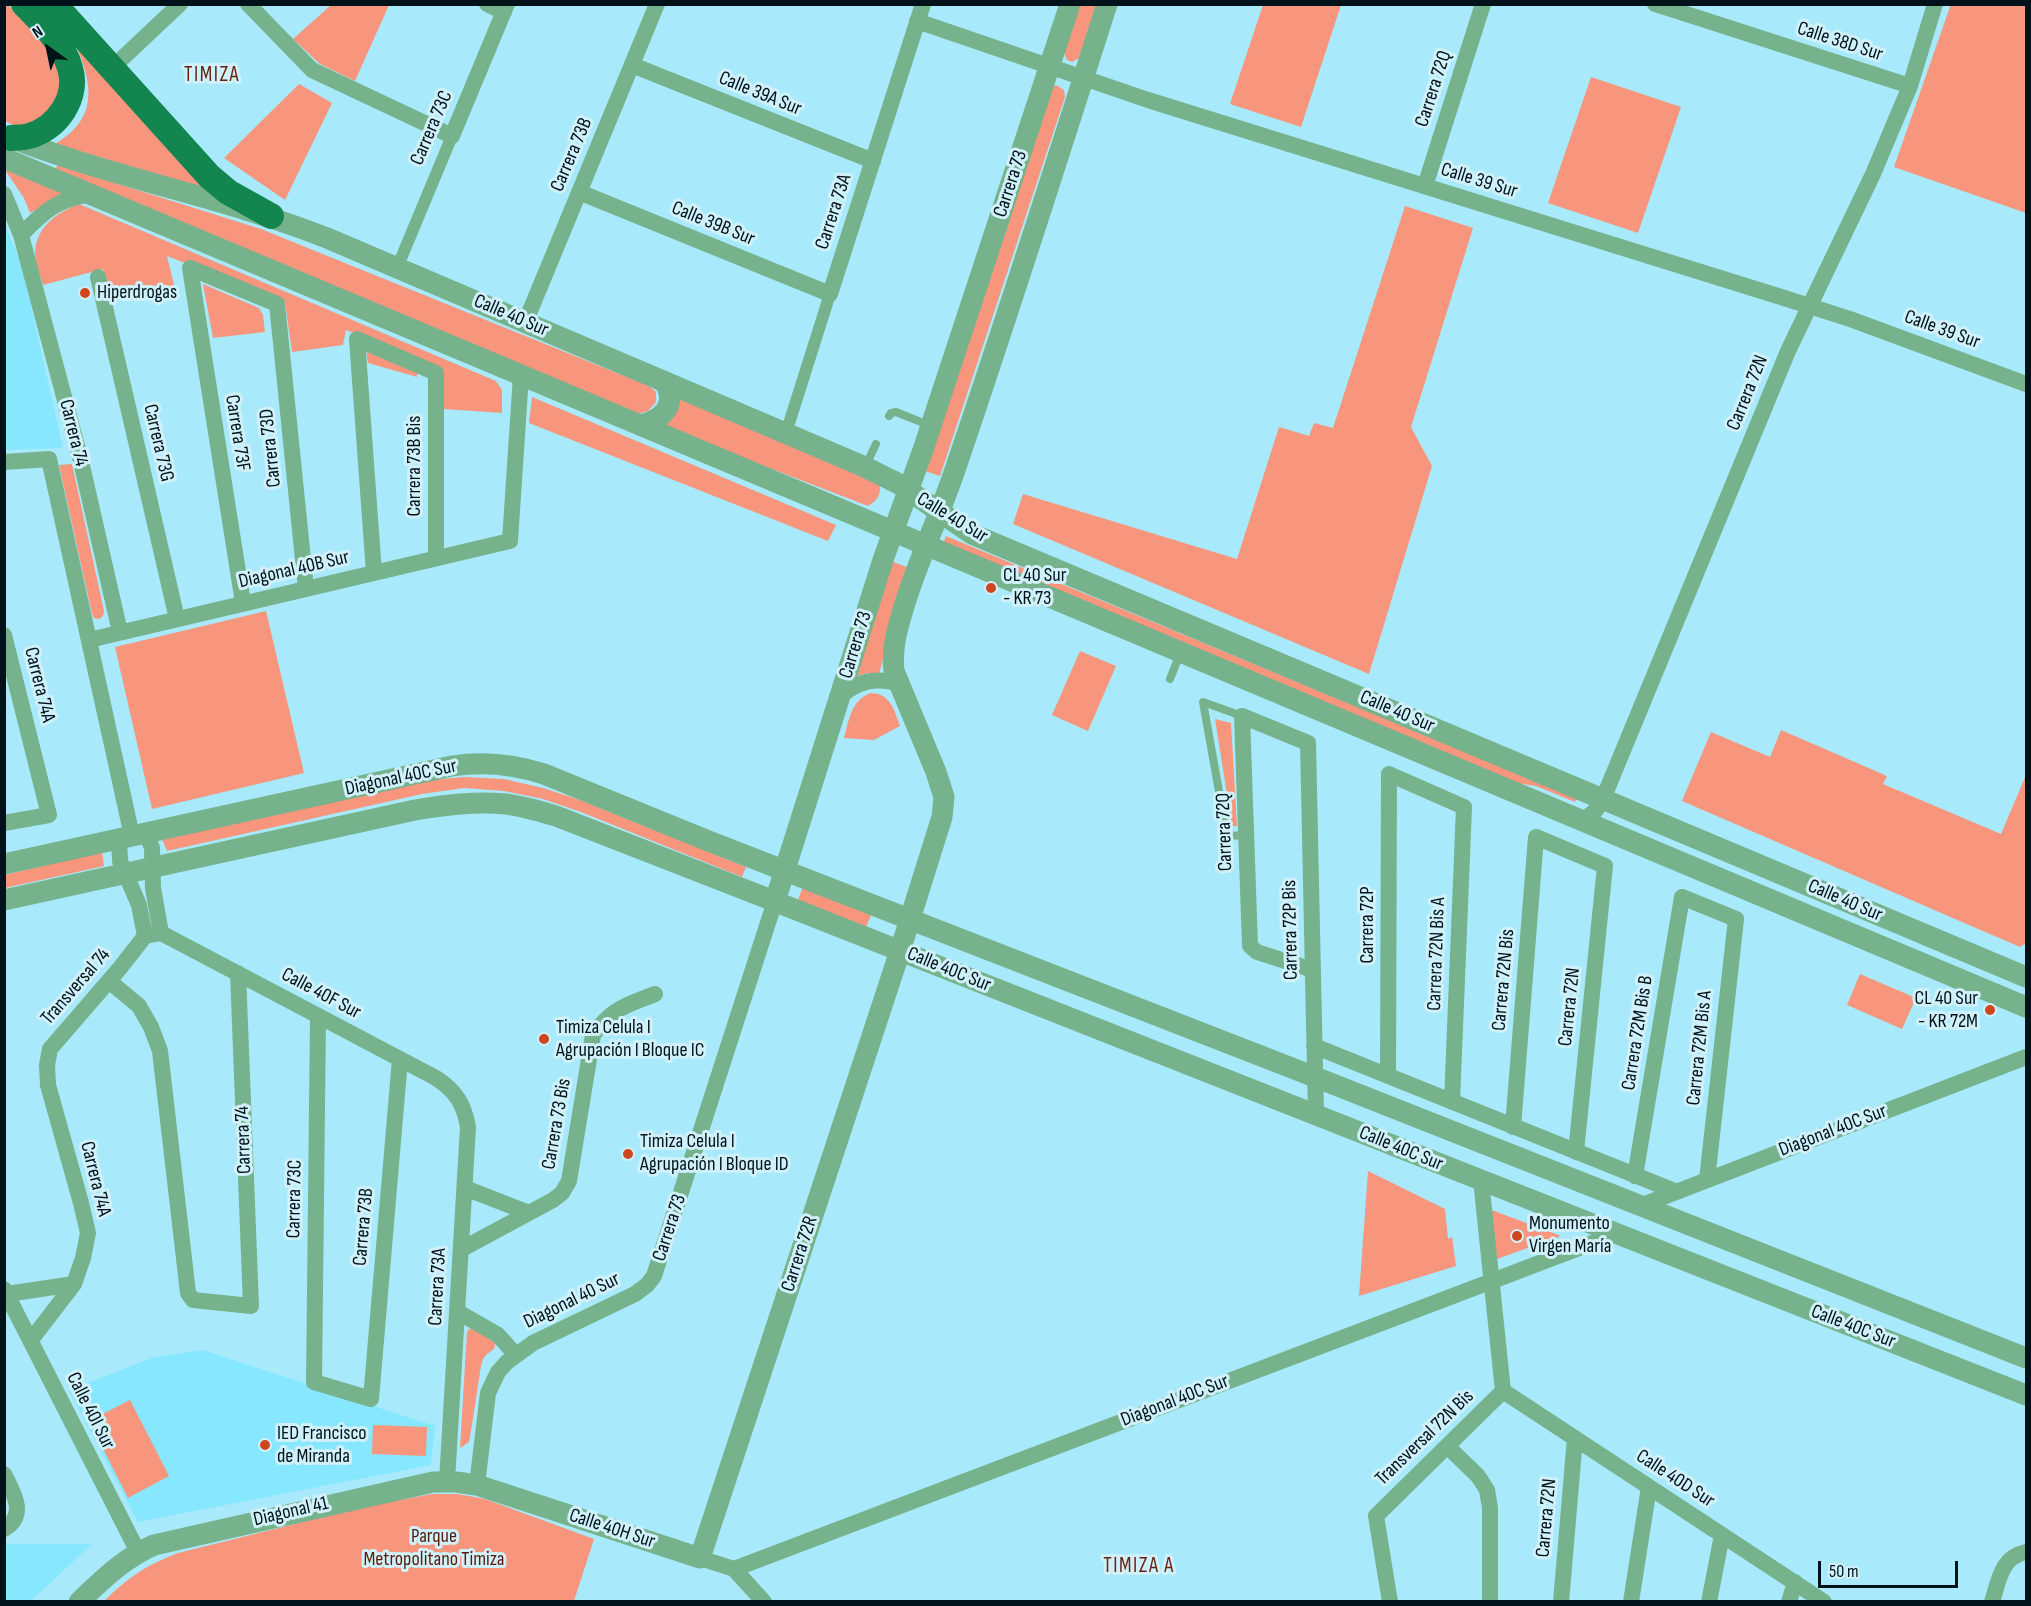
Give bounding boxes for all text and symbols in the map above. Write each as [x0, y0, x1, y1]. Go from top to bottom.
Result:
street label: Calle 38D Sur [1794, 17, 1886, 67]
north arrow [18, 18, 78, 78]
text: N [29, 22, 47, 43]
street label: Carrera 72Q [1410, 48, 1458, 130]
district label: TIMIZA [184, 63, 240, 89]
street label: Calle 39A Sur [715, 67, 805, 121]
street label: Carrera 73C [406, 87, 458, 169]
street label: Carrera 73B [546, 114, 598, 196]
street label: Carrera 73 [989, 147, 1033, 221]
street label: Calle 39 Sur [1438, 158, 1520, 204]
street label: Carrera 73A [811, 171, 857, 253]
street label: Calle 39B Sur [668, 196, 758, 252]
place label: Hiperdrogas [97, 281, 177, 305]
marker: Hiperdrogas [78, 286, 92, 300]
street label: Calle 40 Sur [470, 290, 552, 342]
street label: Calle 39 Sur [1901, 305, 1983, 355]
street label: Carrera 72N [1722, 352, 1774, 434]
street label: Carrera 73F [219, 393, 255, 473]
street label: Carrera 74 [53, 397, 93, 469]
street label: Carrera 73G [137, 402, 179, 484]
street label: Carrera 73D [255, 408, 287, 488]
street label: Carrera 73B Bis [403, 416, 427, 516]
street label: Calle 40 Sur [912, 487, 992, 549]
street label: Diagonal 40B Sur [236, 546, 352, 594]
place label: CL 40 Sur - KR 73 [1003, 564, 1066, 611]
marker: CL 40 Sur - KR 73 [984, 581, 998, 595]
street label: Carrera 73 [834, 609, 878, 681]
street label: Carrera 74A [18, 645, 60, 725]
street label: Calle 40 Sur [1356, 686, 1438, 738]
street label: Diagonal 40C Sur [343, 754, 459, 802]
street label: Carrera 72Q [1212, 792, 1238, 872]
street label: Calle 40 Sur [1804, 875, 1886, 927]
street label: Carrera 72P Bis [1278, 880, 1304, 980]
street label: Carrera 72P [1356, 886, 1380, 964]
street label: Carrera 72N Bis A [1423, 897, 1451, 1011]
street label: Carrera 72N Bis [1488, 928, 1520, 1032]
street label: Calle 40C Sur [903, 942, 995, 998]
street label: Transversal 74 [36, 944, 116, 1030]
street label: Calle 40F Sur [277, 963, 365, 1025]
street label: Carrera 72N [1554, 966, 1586, 1048]
street label: Carrera 72M Bis B [1617, 974, 1659, 1092]
place label: CL 40 Sur - KR 72M [1915, 987, 1978, 1034]
street label: Carrera 72M Bis A [1682, 989, 1718, 1107]
marker: CL 40 Sur - KR 72M [1983, 1003, 1997, 1017]
place label: Timiza Celula I Agrupación I Bloque IC [556, 1016, 704, 1063]
marker: Timiza Celula I Agrupación I Bloque IC [537, 1032, 551, 1046]
street label: Carrera 73 Bis [537, 1077, 577, 1171]
street label: Diagonal 40C Sur [1776, 1099, 1890, 1163]
street label: Carrera 74 [231, 1106, 257, 1174]
street label: Calle 40C Sur [1355, 1121, 1447, 1177]
place label: Timiza Celula I Agrupación I Bloque ID [640, 1130, 789, 1177]
street label: Carrera 74A [74, 1139, 116, 1219]
marker: Timiza Celula I Agrupación I Bloque ID [621, 1147, 635, 1161]
street label: Carrera 73C [282, 1159, 308, 1239]
street label: Carrera 73B [349, 1187, 379, 1267]
street label: Carrera 73 [648, 1191, 692, 1265]
place label: Monumento Virgen María [1529, 1212, 1611, 1259]
street label: Carrera 72R [777, 1213, 823, 1295]
marker: Monumento Virgen María [1510, 1229, 1524, 1243]
street label: Carrera 73A [424, 1248, 452, 1326]
street label: Diagonal 40 Sur [520, 1267, 624, 1335]
street label: Calle 40C Sur [1807, 1300, 1899, 1354]
street label: Calle 40I Sur [60, 1369, 120, 1453]
street label: Diagonal 40C Sur [1118, 1369, 1232, 1433]
street label: Transversal 72N Bis [1371, 1385, 1479, 1491]
place label: IED Francisco de Miranda [277, 1422, 367, 1469]
marker: IED Francisco de Miranda [258, 1438, 272, 1452]
street label: Calle 40D Sur [1631, 1445, 1719, 1513]
street label: Carrera 72N [1532, 1478, 1562, 1558]
street label: Diagonal 41 [251, 1492, 331, 1532]
street label: Calle 40H Sur [566, 1504, 658, 1554]
park label: Parque Metropolitano Timiza [363, 1525, 505, 1572]
scale bar [1821, 1549, 1960, 1587]
district label: TIMIZA A [1103, 1554, 1175, 1580]
text: 50 m [1829, 1561, 1859, 1582]

